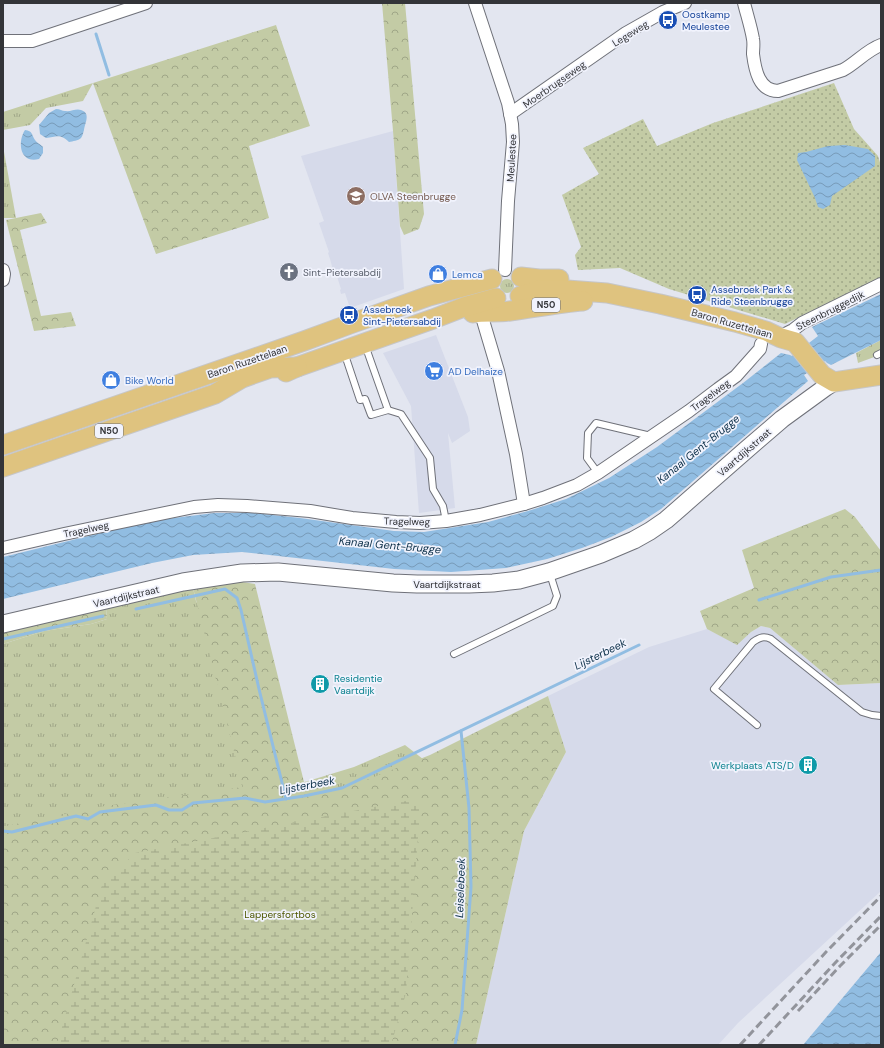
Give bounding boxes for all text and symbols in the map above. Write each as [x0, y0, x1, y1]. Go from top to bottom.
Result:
place label: Oostkamp Meulestee [682, 8, 730, 33]
bus stop icon: Oostkamp Meulestee [657, 9, 679, 31]
street label: Legeweg [610, 17, 651, 50]
street label: Moerbrugseweg [520, 58, 589, 111]
street label: Meulestee [504, 134, 519, 182]
school or university icon: OLVA Steenbrugge [345, 185, 367, 207]
place label: OLVA Steenbrugge [370, 190, 456, 203]
church icon: Sint-Pietersabdij [278, 261, 300, 283]
shop icon: Lemca [427, 263, 449, 285]
place label: Sint-Pietersabdij [303, 266, 381, 279]
place label: Lemca [452, 268, 483, 281]
place label: Assebroek Park & Ride Steenbrugge [711, 283, 793, 308]
bus stop icon: Assebroek Park & Ride Steenbrugge [686, 284, 708, 306]
street label: Steenbruggedijk [794, 288, 867, 333]
road number: N50 [532, 298, 560, 312]
place label: Assebroek Sint-Pietersabdij [363, 303, 441, 328]
bus stop icon: Assebroek Sint-Pietersabdij [338, 304, 360, 326]
street label: Baron Ruzettelaan [690, 306, 774, 341]
street label: Baron Ruzettelaan [206, 342, 289, 381]
supermarket icon: AD Delhaize [423, 360, 445, 382]
place label: AD Delhaize [448, 365, 503, 378]
shop icon: Bike World [100, 369, 122, 391]
place label: Bike World [125, 374, 174, 387]
street label: Tragelweg [688, 376, 733, 414]
water label: Kanaal Gent-Brugge [654, 411, 742, 487]
road number: N50 [95, 424, 123, 438]
street label: Vaartdijkstraat [715, 425, 774, 479]
street label: Tragelweg [384, 515, 431, 528]
street label: Tragelweg [62, 518, 110, 541]
water label: Kanaal Gent-Brugge [338, 534, 442, 556]
street label: Vaartdijkstraat [413, 578, 481, 591]
street label: Vaartdijkstraat [92, 583, 160, 610]
water label: Lijsterbeek [572, 635, 629, 673]
place label: Residentie Vaartdijk [334, 672, 383, 697]
building icon: Residentie Vaartdijk [309, 673, 331, 695]
building icon: Werkplaats ATS/D [797, 754, 819, 776]
place label: Werkplaats ATS/D [711, 759, 794, 772]
water label: Lijsterbeek [278, 773, 336, 797]
water label: Leiselebeek [452, 857, 468, 918]
park label: Lappersfortbos [244, 908, 316, 921]

